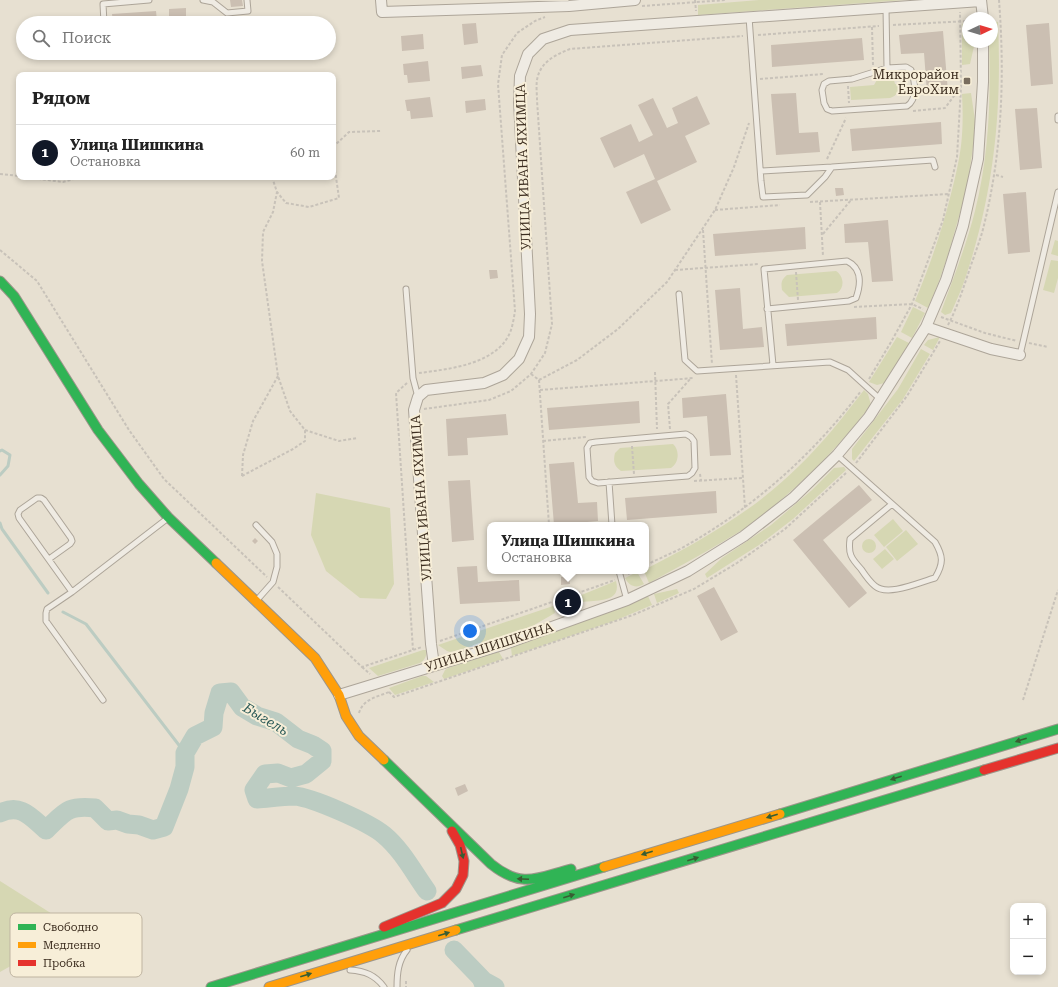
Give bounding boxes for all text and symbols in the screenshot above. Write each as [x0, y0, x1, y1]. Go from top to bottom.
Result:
north arrow [962, 12, 998, 48]
search box [16, 16, 336, 60]
icon: search [30, 27, 52, 49]
text: Поиск [62, 29, 111, 47]
place label: Микрорайон ЕвроХим [873, 67, 959, 97]
marker: Микрорайон ЕвроХим [962, 76, 972, 86]
street label: УЛИЦА ИВАНА ЯХИМЦА [513, 83, 533, 251]
text: Рядом [32, 88, 90, 108]
text: Улица Шишкина [70, 136, 204, 154]
text: 1 [41, 145, 49, 160]
text: 60 m [290, 145, 320, 160]
text: Остановка [70, 154, 141, 169]
street label: УЛИЦА ИВАНА ЯХИМЦА [408, 414, 434, 582]
popup [487, 522, 649, 574]
text: Улица Шишкина [501, 532, 635, 550]
text: Остановка [501, 550, 572, 565]
pin: 1 [555, 587, 581, 617]
street label: УЛИЦА ШИШКИНА [423, 619, 555, 675]
your location [460, 621, 480, 641]
water label: Быгель [240, 699, 292, 739]
one-way arrow [1014, 737, 1026, 743]
one-way arrow [890, 775, 902, 781]
one-way arrow [766, 813, 778, 819]
one-way arrow [460, 847, 466, 860]
one-way arrow [641, 850, 653, 856]
one-way arrow [687, 856, 699, 862]
one-way arrow [517, 876, 529, 883]
one-way arrow [563, 893, 575, 899]
map controls [1010, 903, 1046, 975]
button: + [1010, 903, 1046, 939]
legend [10, 913, 142, 977]
text: Свободно [43, 921, 99, 934]
one-way arrow [438, 931, 450, 937]
text: Медленно [43, 939, 101, 952]
button: − [1010, 939, 1046, 975]
text: Пробка [43, 957, 85, 970]
one-way arrow [301, 972, 313, 978]

